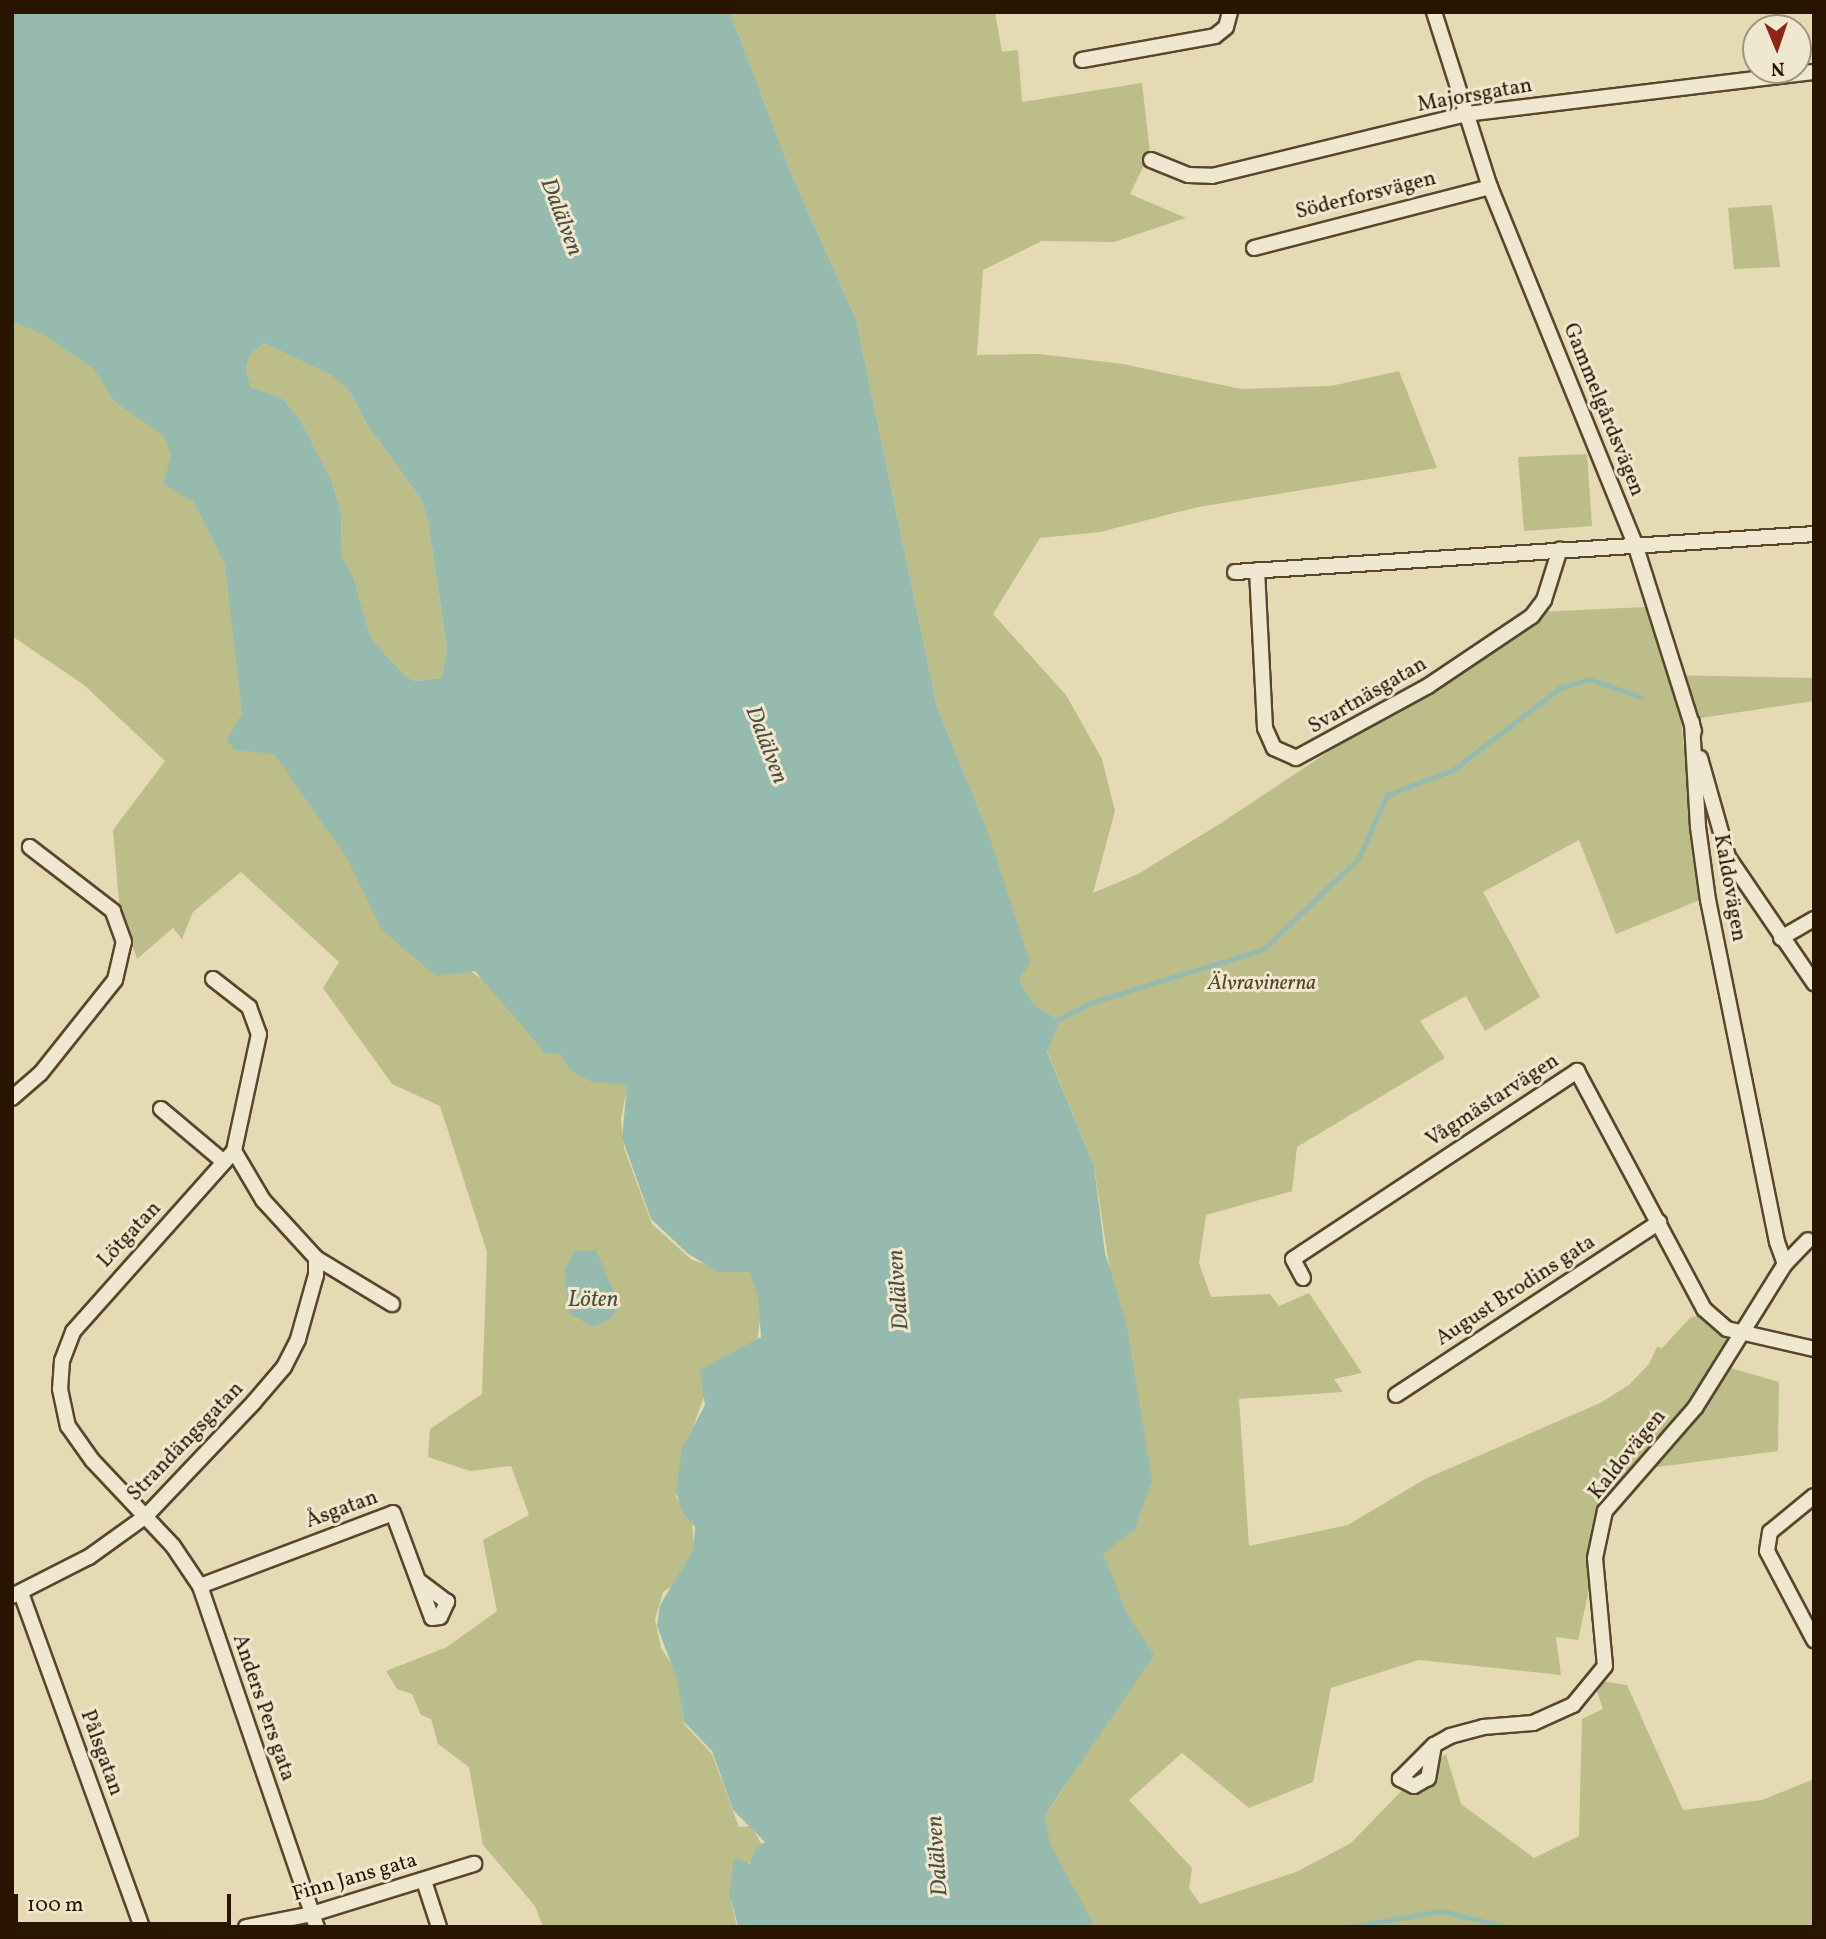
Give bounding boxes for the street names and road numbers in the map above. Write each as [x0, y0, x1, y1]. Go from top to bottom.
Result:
street label: Majorsgatan [1416, 74, 1534, 118]
street label: Söderforsvägen [1293, 166, 1439, 226]
street label: Gammelgårdsvägen [1557, 320, 1649, 500]
street label: Svartnäsgatan [1304, 652, 1432, 740]
street label: Kaldovägen [1707, 832, 1751, 944]
street label: Vågmästarvägen [1422, 1049, 1564, 1153]
street label: Lötgatan [93, 1197, 167, 1273]
street label: August Brodins gata [1432, 1230, 1600, 1352]
street label: Strandängsgatan [123, 1377, 249, 1507]
street label: Kaldovägen [1584, 1405, 1672, 1505]
street label: Åsgatan [302, 1485, 382, 1535]
street label: Anders Pers gata [226, 1631, 300, 1785]
street label: Pålsgatan [74, 1707, 128, 1799]
street label: Finn Jans gata [290, 1848, 420, 1908]

